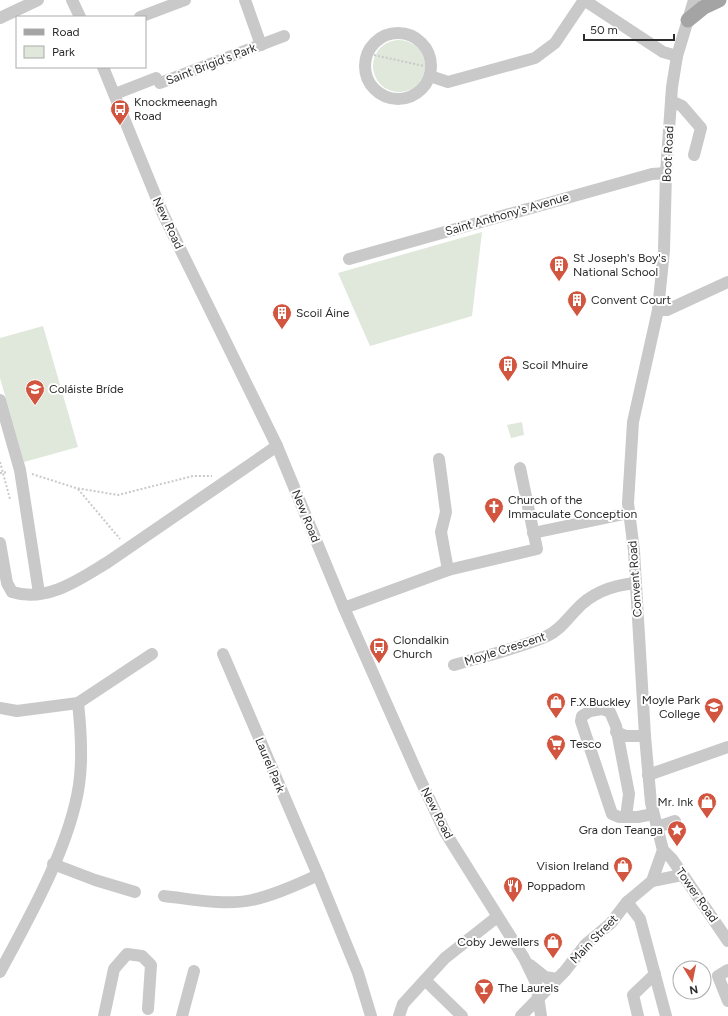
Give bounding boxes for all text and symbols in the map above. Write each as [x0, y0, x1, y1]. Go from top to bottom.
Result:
legend [16, 16, 146, 68]
scale bar [584, 16, 674, 42]
text: 50 m [590, 23, 618, 37]
text: Road [52, 25, 80, 39]
street label: Saint Brigid's Park [164, 40, 258, 88]
text: Park [52, 45, 75, 59]
place label: Knockmeenagh Road [134, 95, 217, 123]
bus stop icon: Knockmeenagh Road [109, 98, 131, 126]
street label: Boot Road [660, 125, 676, 183]
street label: Saint Anthony's Avenue [444, 190, 571, 238]
street label: New Road [150, 195, 186, 251]
place label: St Joseph's Boy's National School [573, 251, 667, 279]
building icon: St Joseph's Boy's National School [548, 254, 570, 282]
building icon: Convent Court [566, 289, 588, 317]
place label: Convent Court [591, 293, 671, 307]
building icon: Scoil Áine [271, 302, 293, 330]
place label: Scoil Áine [296, 306, 350, 320]
building icon: Scoil Mhuire [497, 354, 519, 382]
place label: Scoil Mhuire [522, 358, 589, 372]
school or university icon: Coláiste Bríde [24, 378, 46, 406]
place label: Coláiste Bríde [49, 382, 124, 396]
street label: New Road [289, 488, 323, 544]
place label: Church of the Immaculate Conception [508, 493, 637, 521]
church icon: Church of the Immaculate Conception [483, 496, 505, 524]
street label: Convent Road [625, 540, 645, 618]
street label: Moyle Crescent [463, 629, 548, 669]
place label: Clondalkin Church [393, 633, 449, 661]
bus stop icon: Clondalkin Church [368, 636, 390, 664]
shop icon: F.X.Buckley [545, 691, 567, 719]
place label: Moyle Park College [642, 693, 700, 721]
place label: F.X.Buckley [570, 695, 631, 709]
school or university icon: Moyle Park College [703, 696, 725, 724]
supermarket icon: Tesco [545, 733, 567, 761]
street label: Laurel Park [252, 736, 288, 795]
place label: Tesco [570, 737, 602, 751]
street label: New Road [418, 785, 456, 841]
shop icon: Mr. Ink [696, 791, 718, 819]
place label: Mr. Ink [658, 795, 693, 809]
place icon: Gra don Teanga [666, 819, 688, 847]
place label: Gra don Teanga [579, 823, 663, 837]
shop icon: Vision Ireland [612, 855, 634, 883]
place label: Vision Ireland [537, 859, 609, 873]
street label: Tower Road [673, 865, 721, 925]
restaurant icon: Poppadom [502, 875, 524, 903]
place label: Poppadom [527, 879, 585, 893]
street label: Main Street [567, 911, 621, 966]
shop icon: Coby Jewellers [542, 931, 564, 959]
place label: Coby Jewellers [457, 935, 539, 949]
north arrow [672, 960, 712, 1000]
bar icon: The Laurels [473, 977, 495, 1005]
place label: The Laurels [498, 981, 559, 995]
text: N [688, 982, 699, 996]

